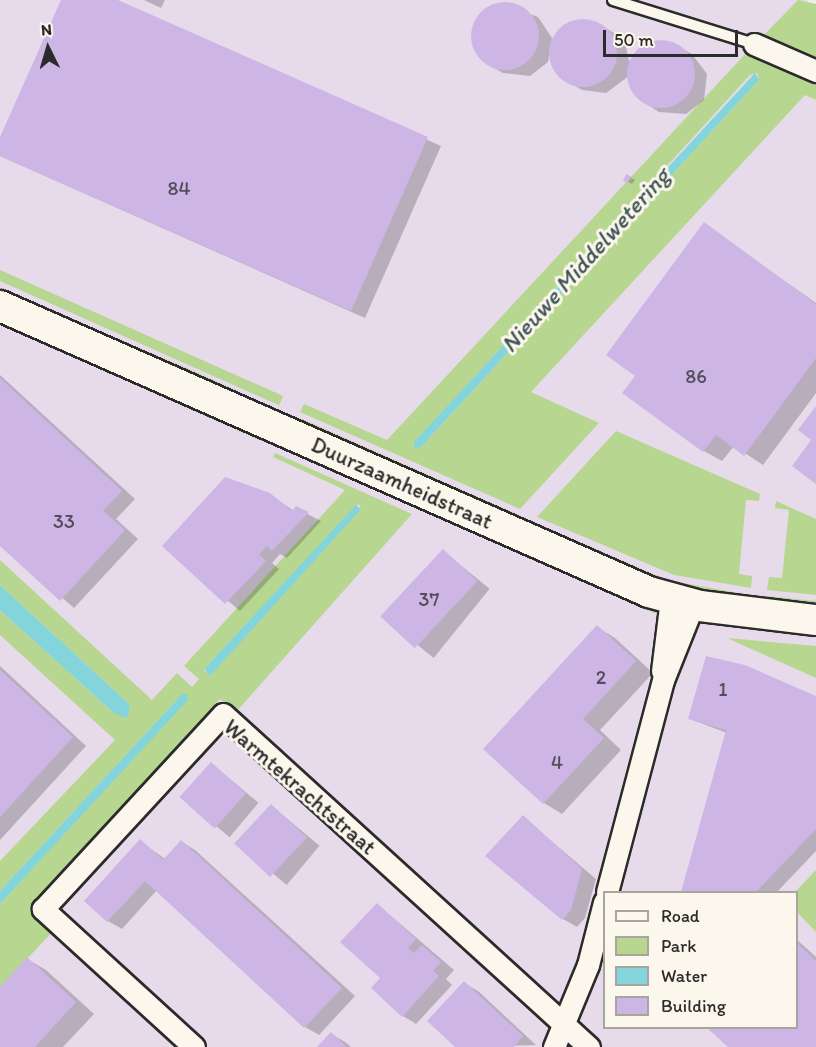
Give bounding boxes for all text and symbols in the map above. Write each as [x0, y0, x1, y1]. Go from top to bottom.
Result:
north arrow [18, 18, 78, 78]
scale bar [606, 18, 741, 56]
text: N [40, 20, 53, 40]
text: 50 m [614, 29, 654, 51]
water label: Nieuwe Middelwetering [494, 161, 676, 359]
house number: 84 [168, 176, 190, 200]
house number: 86 [685, 364, 707, 388]
street label: Duurzaamheidstraat [307, 431, 497, 535]
house number: 33 [53, 509, 75, 533]
house number: 37 [419, 587, 439, 611]
house number: 2 [596, 665, 606, 689]
house number: 1 [718, 677, 728, 701]
street label: Warmtekrachtstraat [218, 714, 382, 860]
house number: 4 [551, 750, 563, 774]
legend [603, 891, 798, 1029]
text: Road [661, 905, 700, 927]
text: Park [661, 935, 696, 957]
text: Water [661, 965, 707, 987]
text: Building [661, 995, 726, 1017]

